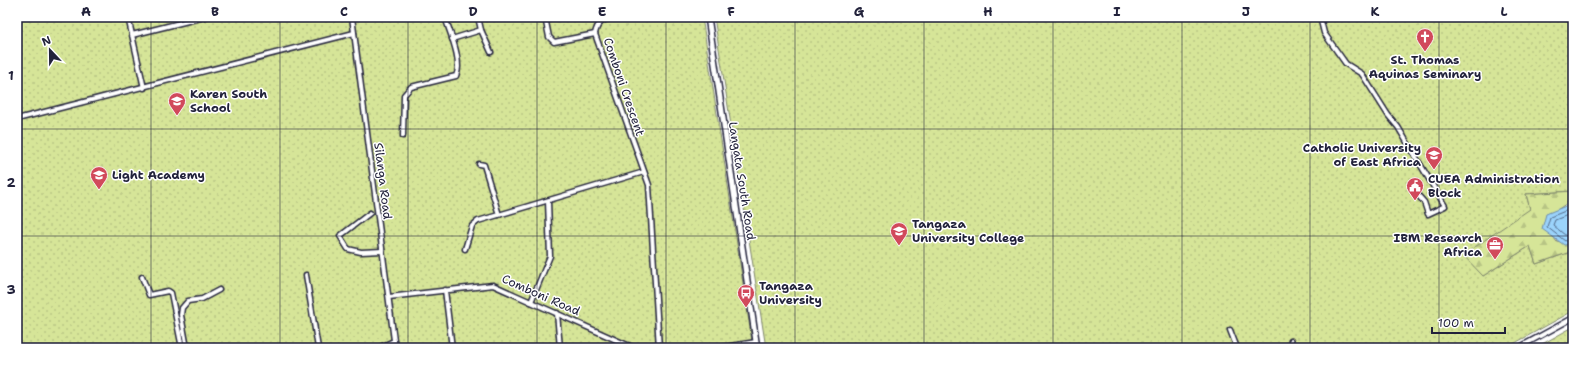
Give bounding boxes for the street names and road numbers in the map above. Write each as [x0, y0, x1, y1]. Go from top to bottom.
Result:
street label: Comboni Crescent [600, 36, 648, 138]
street label: Langata South Road [725, 121, 759, 242]
street label: Silanga Road [370, 142, 396, 221]
street label: Comboni Road [499, 271, 583, 320]

